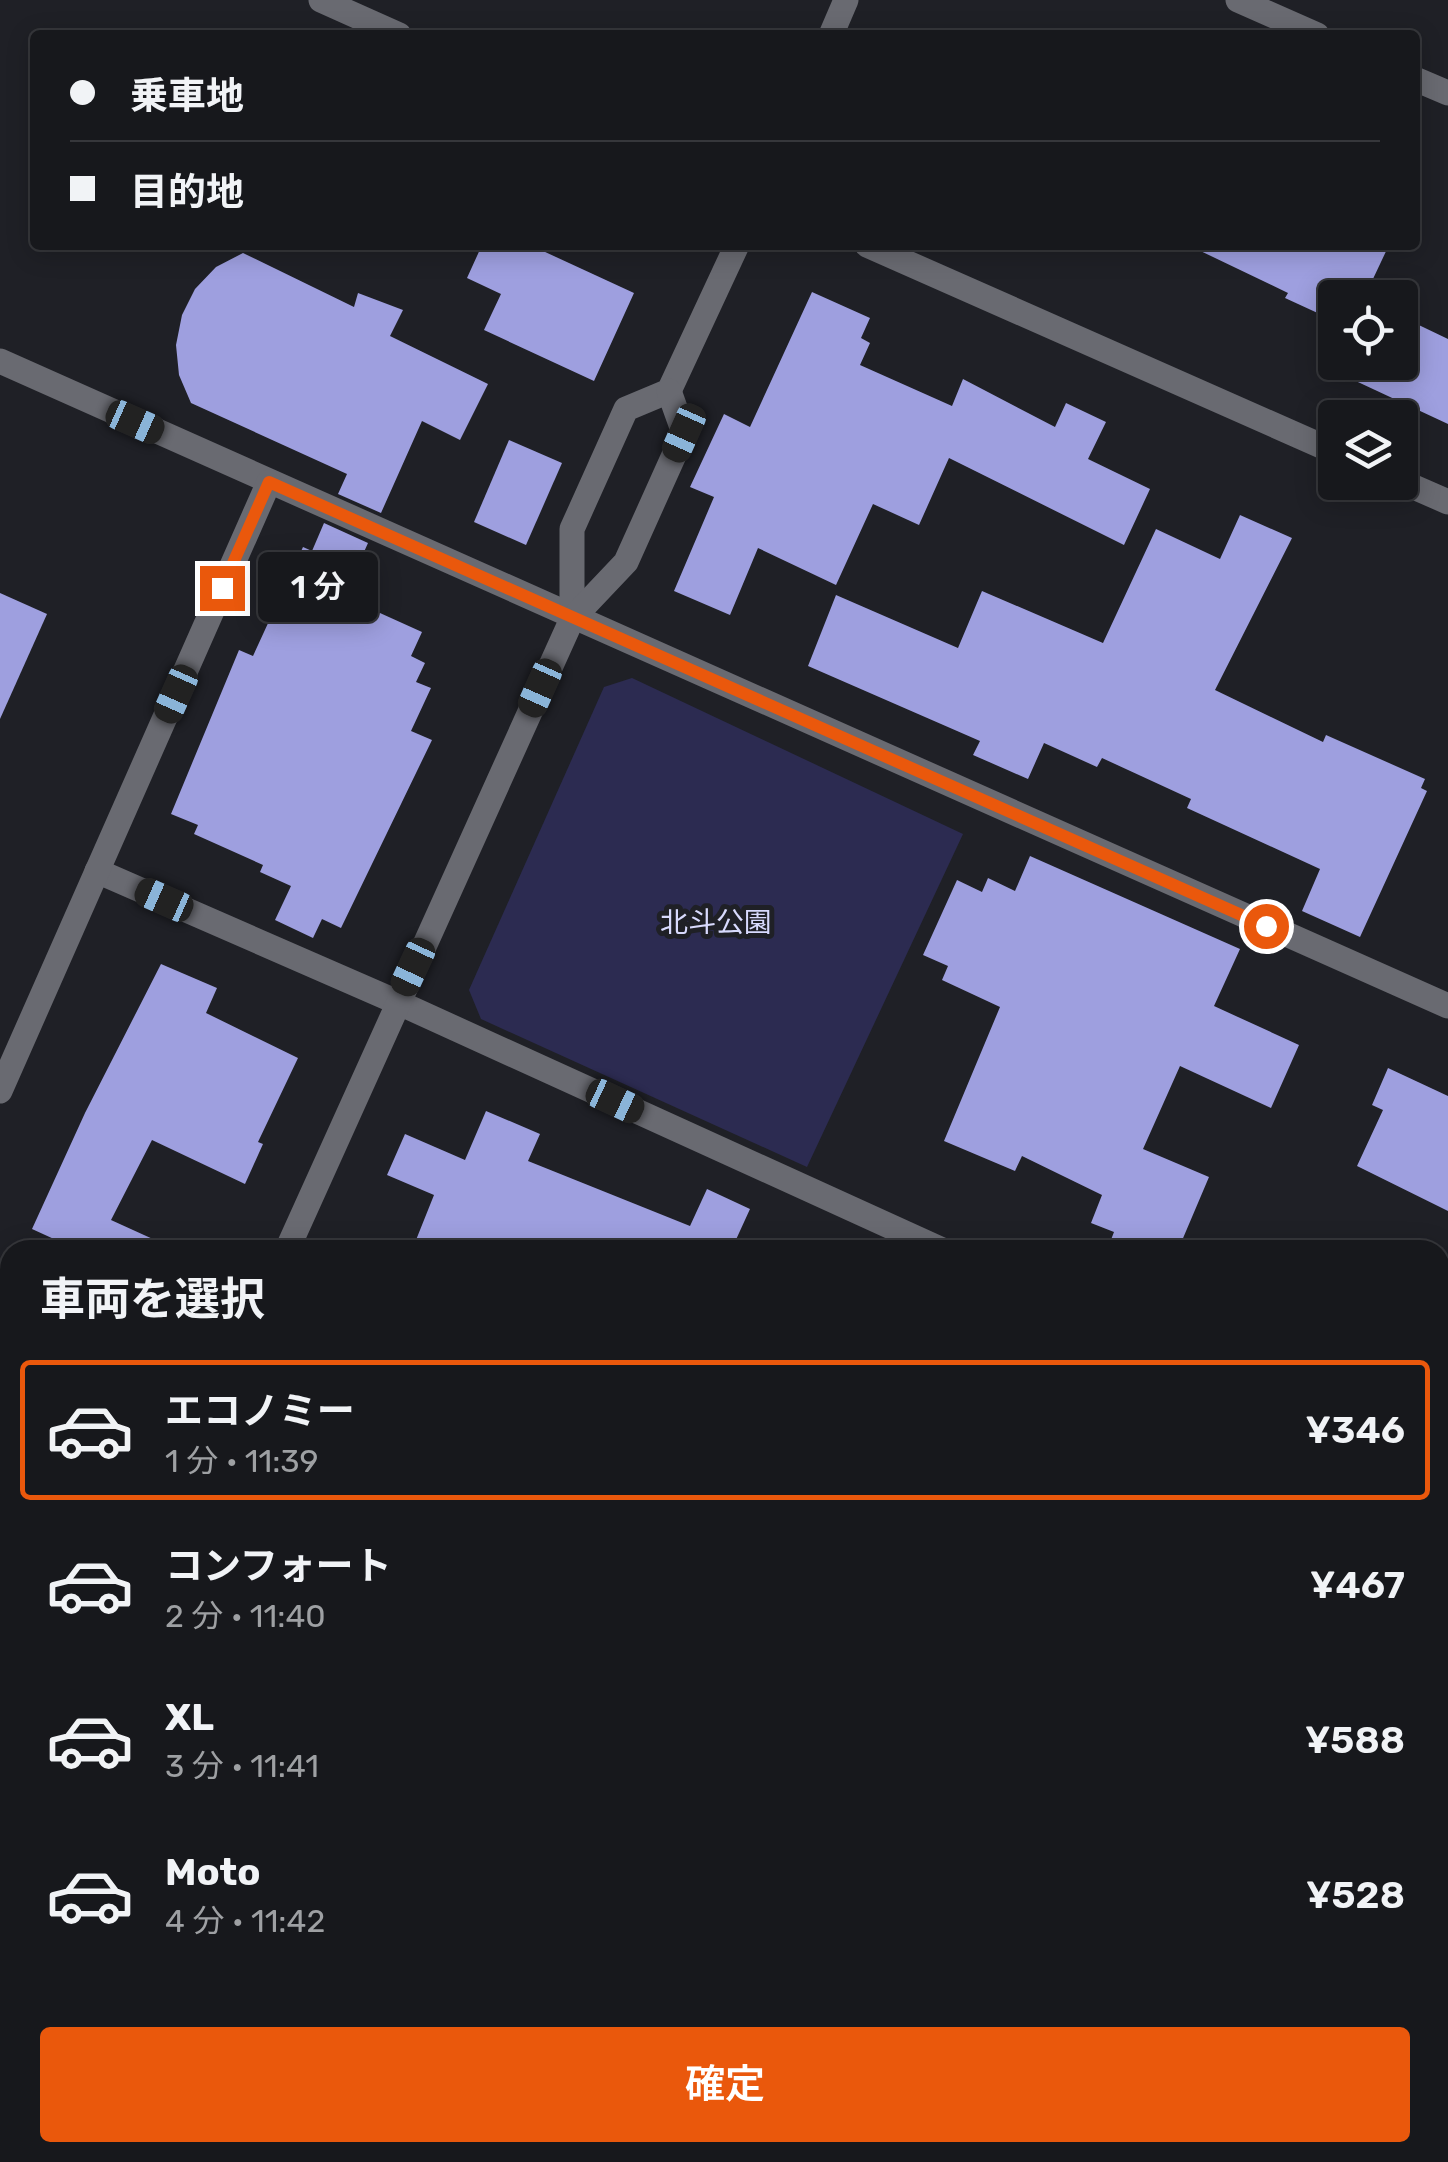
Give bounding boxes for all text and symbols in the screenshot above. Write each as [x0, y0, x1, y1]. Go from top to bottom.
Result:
text: 乗車地 [130, 73, 244, 119]
text: 目的地 [130, 169, 244, 215]
map controls [1318, 280, 1418, 500]
button: locate [1318, 280, 1418, 380]
car [101, 396, 169, 448]
car [658, 399, 710, 467]
button: layers [1318, 400, 1418, 500]
callout: 1 分 [257, 553, 377, 623]
route end [200, 566, 245, 611]
text: 1 分 [291, 568, 345, 606]
car [514, 654, 566, 722]
car [150, 660, 202, 728]
car [130, 874, 198, 926]
route start [1244, 904, 1289, 949]
park label: 北斗公園 [660, 906, 772, 939]
car [387, 933, 439, 1001]
car [581, 1075, 649, 1127]
text: 車両を選択 [40, 1273, 265, 1326]
icon: car [45, 1385, 135, 1475]
text: エコノミー [165, 1388, 355, 1434]
text: ¥346 [1305, 1407, 1405, 1453]
text: 1 分 · 11:39 [165, 1442, 319, 1480]
icon: car [45, 1540, 135, 1630]
text: コンフォート [165, 1543, 392, 1589]
text: ¥467 [1310, 1562, 1405, 1608]
text: 2 分 · 11:40 [165, 1597, 326, 1635]
text: XL [165, 1694, 214, 1740]
icon: car [45, 1695, 135, 1785]
text: ¥588 [1305, 1717, 1405, 1763]
text: 3 分 · 11:41 [165, 1747, 319, 1785]
text: Moto [165, 1849, 261, 1895]
icon: car [45, 1850, 135, 1940]
text: ¥528 [1306, 1872, 1405, 1918]
text: 4 分 · 11:42 [165, 1902, 325, 1940]
button: 確定 [40, 2027, 1410, 2142]

